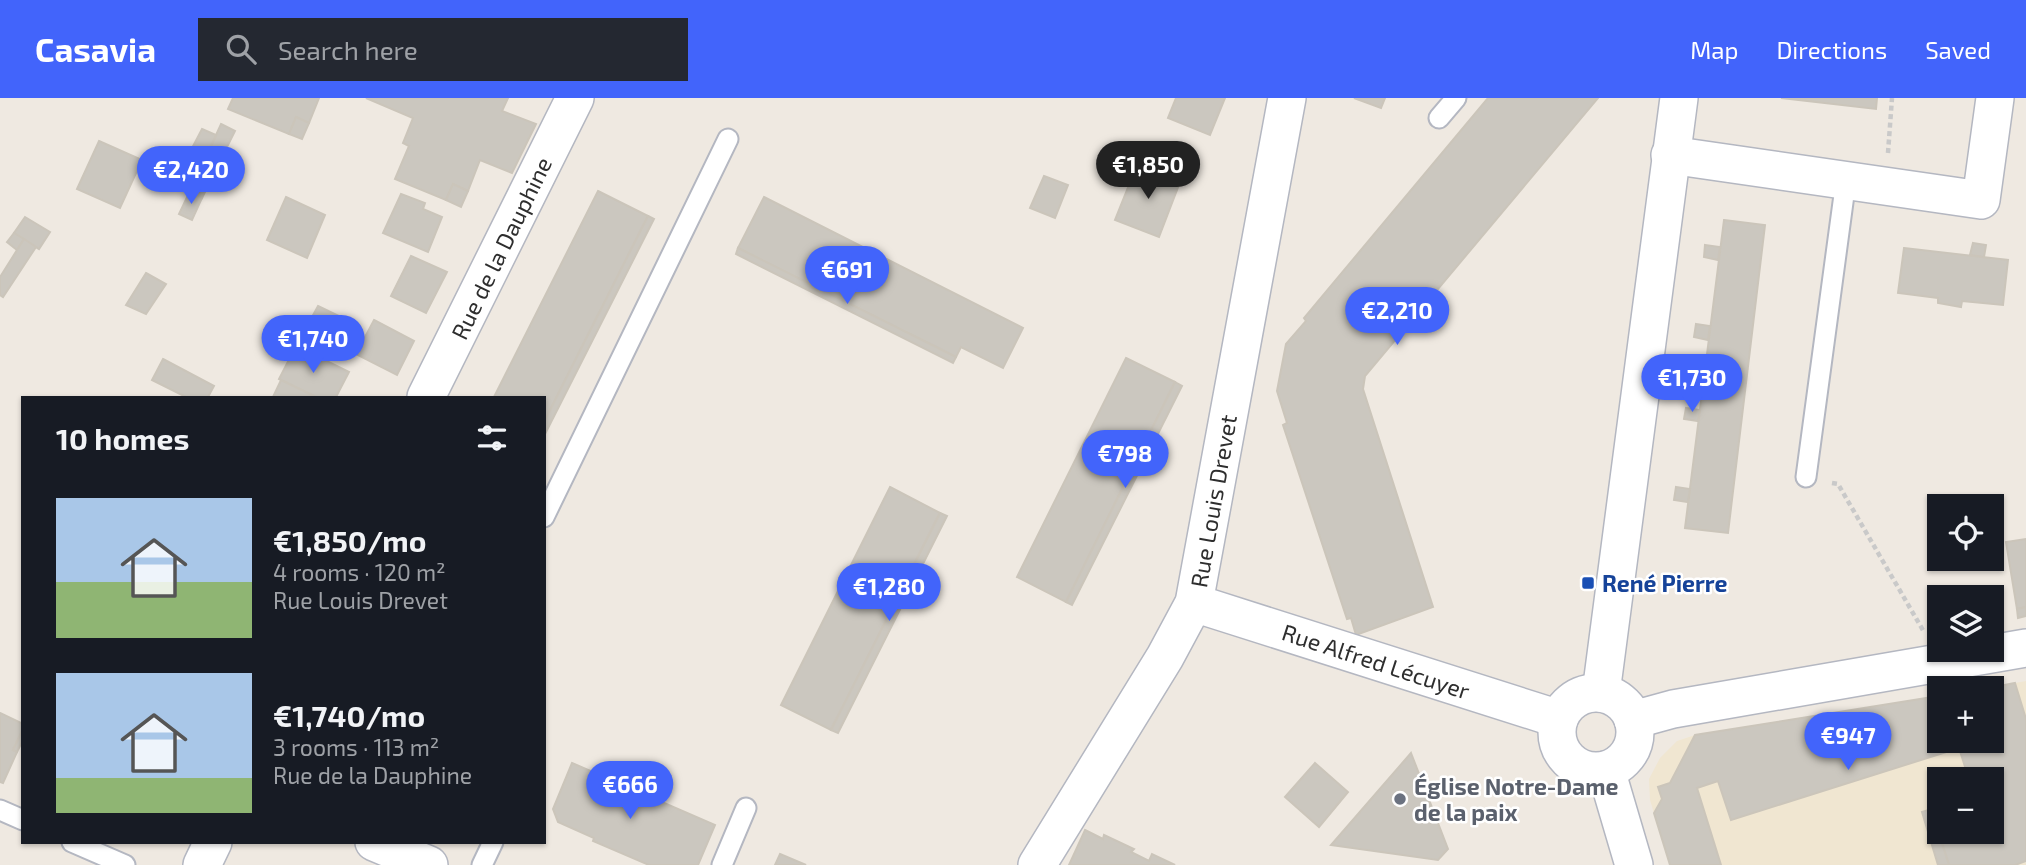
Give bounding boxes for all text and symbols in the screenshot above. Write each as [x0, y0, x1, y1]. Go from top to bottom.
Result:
search box [198, 18, 688, 81]
text: Casavia [35, 29, 156, 69]
icon: search [222, 30, 260, 68]
text: Search here [278, 34, 418, 65]
text: Map [1690, 35, 1738, 64]
text: Directions [1776, 35, 1887, 64]
text: Saved [1925, 35, 1991, 64]
pin: €1,850 [1091, 141, 1205, 201]
pin: €2,420 [134, 146, 248, 206]
text: €1,850 [1112, 150, 1184, 178]
street label: Rue de la Dauphine [445, 152, 557, 344]
text: €2,420 [153, 155, 229, 183]
pin: €691 [806, 246, 888, 306]
text: €691 [821, 255, 873, 283]
pin: €2,210 [1340, 288, 1454, 347]
text: €2,210 [1361, 296, 1433, 324]
pin: €1,740 [256, 316, 370, 375]
text: €1,740 [278, 324, 348, 352]
pin: €1,730 [1635, 354, 1749, 414]
text: €1,730 [1657, 363, 1727, 391]
street label: Rue Louis Drevet [1184, 412, 1242, 590]
icon: filters [473, 419, 511, 457]
text: 10 homes [56, 420, 189, 456]
pin: €798 [1084, 430, 1166, 490]
text: €798 [1098, 439, 1152, 467]
map controls [1927, 494, 2004, 844]
button: locate [1927, 494, 2004, 571]
text: €1,850/mo [273, 522, 426, 558]
icon: home [112, 526, 196, 610]
text: 4 rooms · 120 m² [273, 558, 446, 586]
pin: €1,280 [832, 564, 946, 623]
place label: René Pierre [1602, 569, 1727, 597]
text: €1,280 [853, 572, 925, 600]
marker: René Pierre [1580, 575, 1596, 591]
button: layers [1927, 585, 2004, 662]
text: Rue Louis Drevet [273, 586, 448, 614]
street label: Rue Alfred Lécuyer [1279, 617, 1473, 705]
button: + [1927, 676, 2004, 753]
text: €1,740/mo [273, 697, 425, 733]
icon: home [112, 701, 196, 785]
pin: €947 [1807, 712, 1889, 772]
text: €947 [1820, 721, 1876, 749]
text: 3 rooms · 113 m² [273, 733, 439, 761]
text: Rue de la Dauphine [273, 761, 472, 789]
pin: €666 [589, 762, 671, 821]
button: − [1927, 767, 2004, 844]
text: €666 [602, 770, 658, 798]
place label: Église Notre-Dame de la paix [1414, 772, 1618, 826]
marker: Église Notre-Dame de la paix [1392, 791, 1408, 807]

